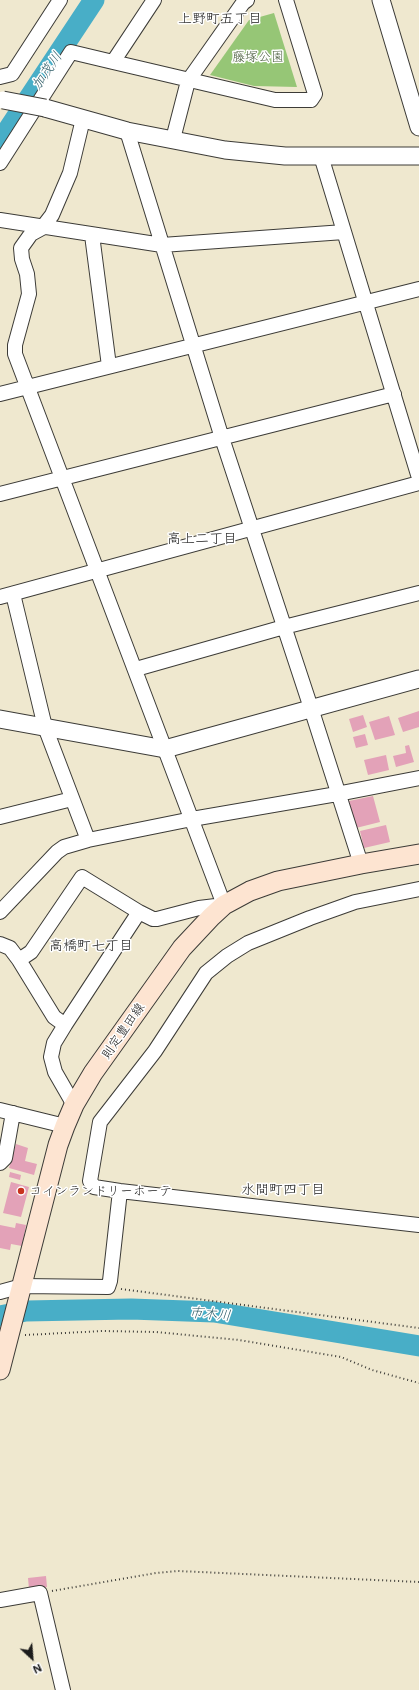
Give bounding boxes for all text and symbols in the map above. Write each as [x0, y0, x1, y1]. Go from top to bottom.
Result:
district label: 上野町五丁目 [178, 11, 262, 27]
water label: 加茂川 [28, 49, 66, 93]
park label: 藤塚公園 [232, 49, 284, 65]
district label: 高上二丁目 [167, 531, 237, 547]
district label: 高橋町七丁目 [49, 938, 133, 954]
street label: 則定豊田線 [98, 1000, 148, 1062]
district label: 水間町四丁目 [241, 1182, 325, 1198]
place label: コインランドリーホーテ [29, 1183, 172, 1199]
marker: コインランドリーホーテ [16, 1186, 26, 1196]
water label: 市木川 [188, 1304, 232, 1324]
north arrow [12, 1638, 52, 1678]
text: N [30, 1661, 45, 1678]

